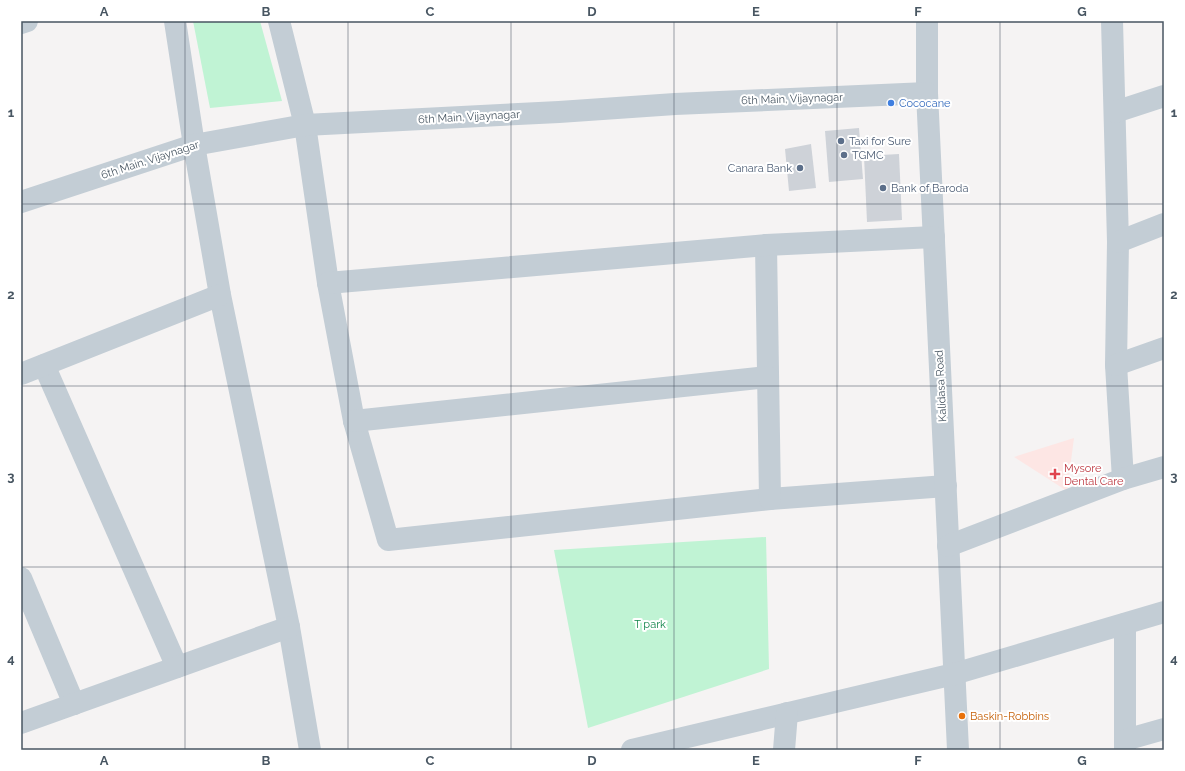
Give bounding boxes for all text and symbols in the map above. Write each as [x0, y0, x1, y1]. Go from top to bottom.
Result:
text: A [100, 4, 109, 19]
text: B [262, 4, 271, 19]
text: C [426, 4, 435, 19]
text: D [587, 4, 597, 19]
text: E [752, 4, 760, 19]
text: F [914, 4, 922, 19]
text: G [1077, 4, 1087, 19]
street label: 6th Main, Vijaynagar [741, 91, 843, 107]
place label: Cococane [899, 97, 951, 110]
marker: Cococane [886, 98, 896, 108]
text: 1 [8, 105, 15, 120]
text: 1 [1171, 105, 1178, 120]
street label: 6th Main, Vijaynagar [418, 108, 520, 126]
place label: Taxi for Sure [849, 135, 912, 148]
marker: Taxi for Sure [836, 136, 846, 146]
street label: 6th Main, Vijaynagar [99, 138, 201, 182]
place label: TGMC [852, 149, 884, 162]
marker: TGMC [839, 150, 849, 160]
place label: Canara Bank [728, 162, 792, 175]
marker: Canara Bank [795, 163, 805, 173]
place label: Bank of Baroda [891, 182, 968, 195]
marker: Bank of Baroda [878, 183, 888, 193]
text: 2 [7, 287, 15, 302]
text: 2 [1170, 287, 1178, 302]
street label: Kalidasa Road [933, 350, 949, 422]
place label: Mysore Dental Care [1064, 462, 1124, 488]
marker: Mysore Dental Care [1049, 468, 1061, 480]
text: 3 [7, 469, 15, 484]
text: 3 [1170, 469, 1178, 484]
park label: T park [634, 618, 666, 631]
text: 4 [7, 651, 15, 666]
text: 4 [1170, 651, 1178, 666]
place label: Baskin-Robbins [970, 710, 1049, 723]
marker: Baskin-Robbins [957, 711, 967, 721]
text: A [100, 753, 109, 768]
text: B [262, 753, 271, 768]
text: C [426, 753, 435, 768]
text: D [587, 753, 597, 768]
text: E [752, 753, 760, 768]
text: F [914, 753, 922, 768]
text: G [1077, 753, 1087, 768]

